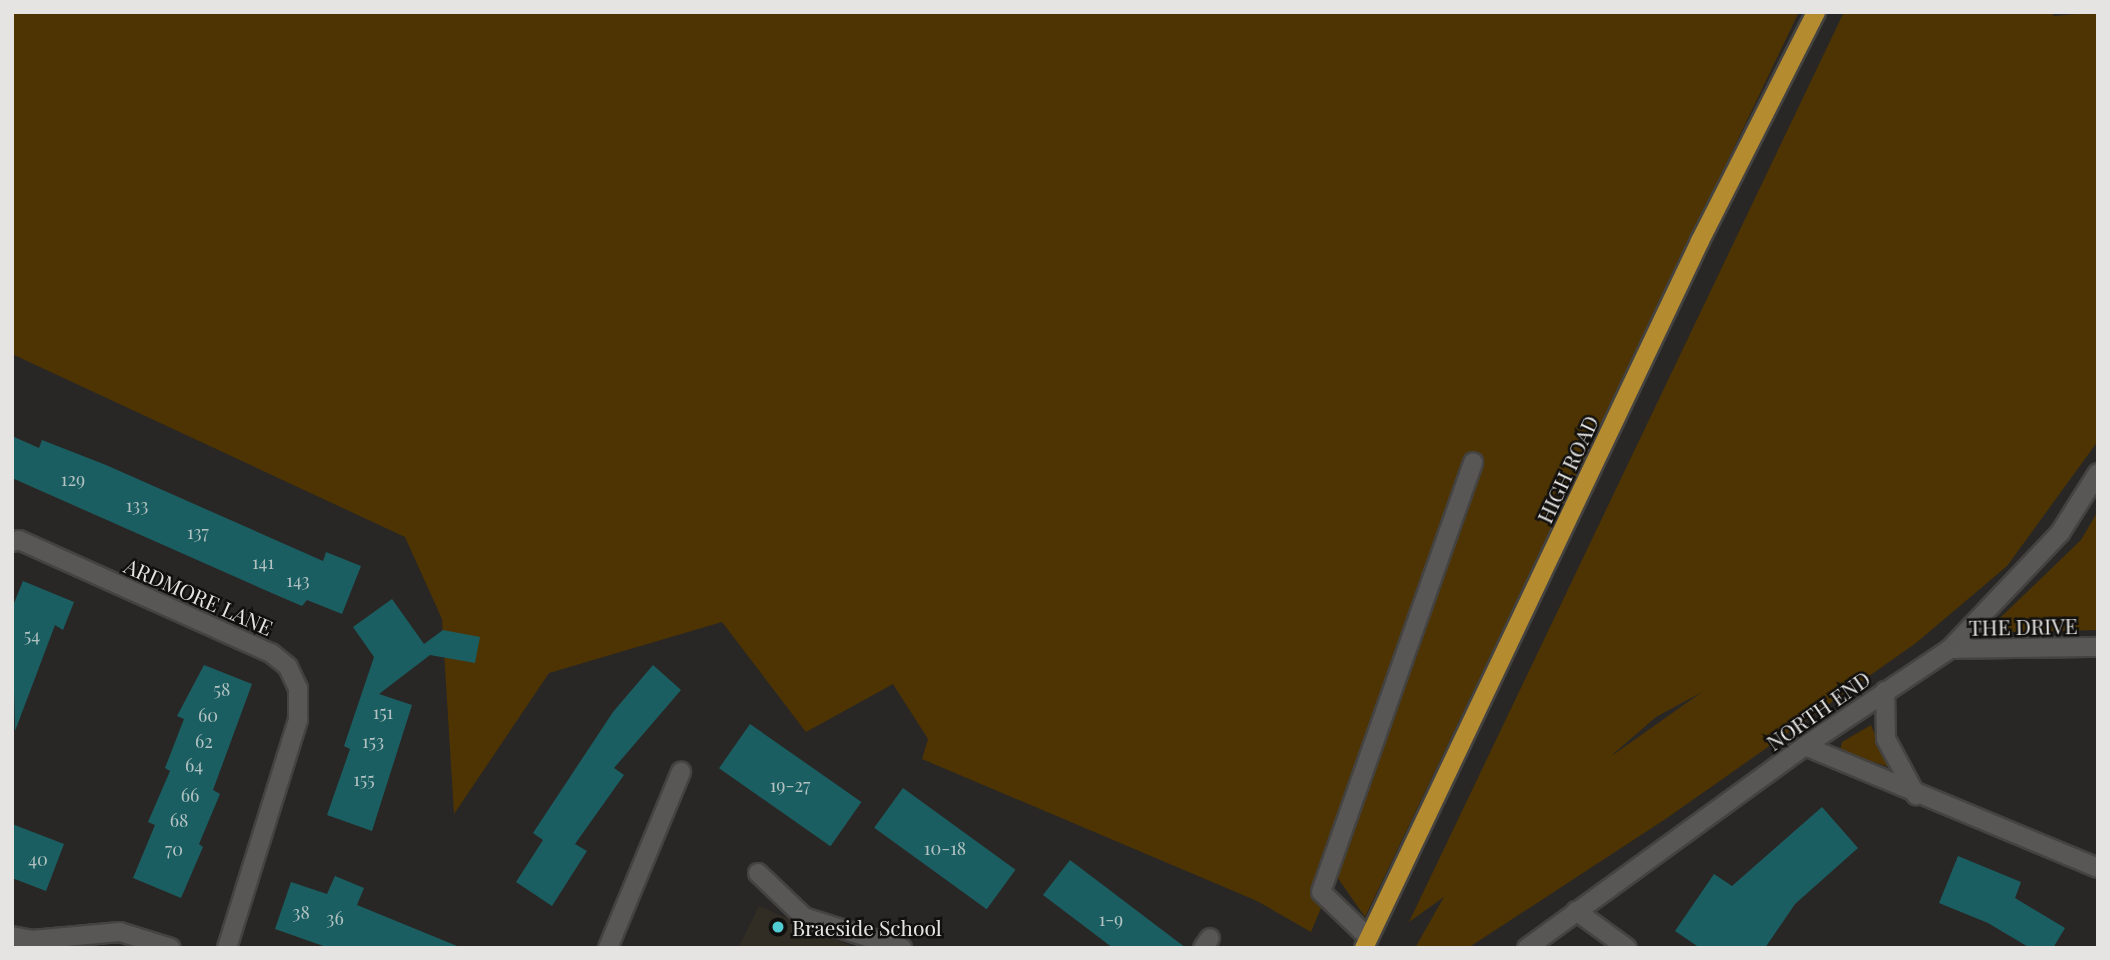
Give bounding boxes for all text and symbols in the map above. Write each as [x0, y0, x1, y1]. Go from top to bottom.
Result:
street label: HIGH ROAD [1531, 411, 1603, 527]
house number: 129 [61, 468, 85, 490]
house number: 133 [126, 494, 148, 516]
house number: 137 [187, 521, 209, 543]
house number: 141 [252, 551, 274, 573]
street label: ARDMORE LANE [121, 552, 277, 640]
house number: 143 [286, 569, 310, 591]
street label: THE DRIVE [1968, 612, 2078, 640]
house number: 54 [24, 624, 40, 646]
street label: NORTH END [1761, 665, 1875, 755]
house number: 58 [214, 678, 230, 700]
house number: 151 [373, 701, 393, 723]
house number: 60 [198, 704, 218, 726]
house number: 62 [195, 730, 213, 752]
house number: 153 [362, 730, 384, 752]
house number: 64 [185, 754, 203, 776]
house number: 155 [353, 768, 375, 790]
house number: 19-27 [770, 774, 810, 796]
house number: 66 [181, 784, 199, 806]
house number: 68 [170, 809, 188, 831]
house number: 10-18 [924, 837, 966, 859]
house number: 70 [165, 838, 183, 860]
house number: 40 [28, 848, 48, 870]
house number: 38 [292, 901, 310, 923]
house number: 36 [326, 907, 344, 929]
house number: 1-9 [1099, 908, 1123, 930]
place label: Braeside School [792, 914, 942, 940]
marker: Braeside School [770, 919, 786, 935]

